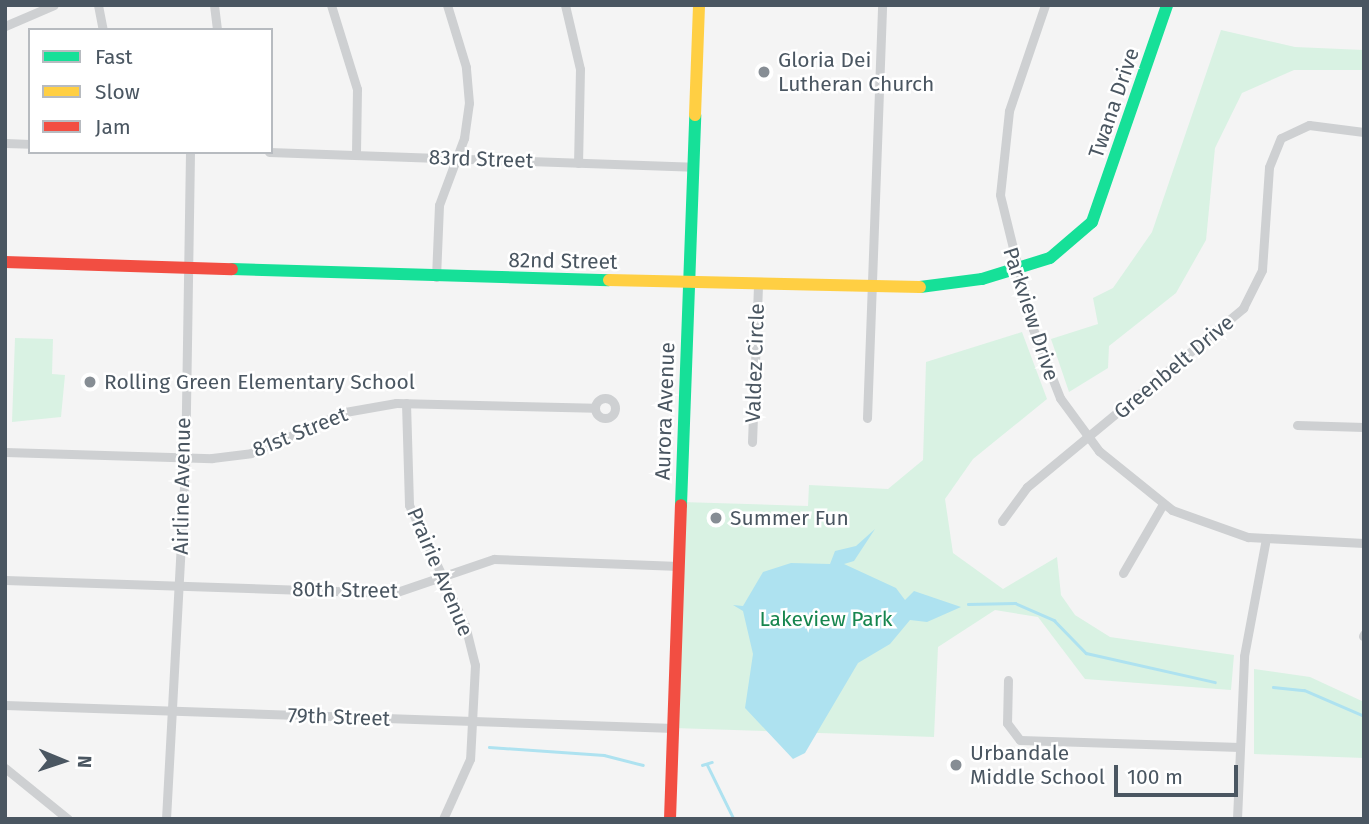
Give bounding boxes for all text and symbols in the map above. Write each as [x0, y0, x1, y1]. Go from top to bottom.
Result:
legend [28, 28, 273, 154]
text: Fast [95, 44, 133, 70]
street label: Twana Drive [1083, 45, 1145, 161]
place label: Gloria Dei Lutheran Church [778, 47, 934, 97]
marker: Gloria Dei Lutheran Church [756, 64, 772, 80]
text: Slow [95, 79, 140, 105]
text: Jam [95, 114, 131, 140]
street label: 83rd Street [428, 145, 534, 173]
street label: Parkview Drive [998, 244, 1064, 384]
street label: 82nd Street [508, 247, 618, 275]
street label: Valdez Circle [740, 303, 770, 423]
street label: Greenbelt Drive [1109, 310, 1239, 424]
street label: Aurora Avenue [650, 342, 680, 480]
place label: Rolling Green Elementary School [104, 369, 415, 395]
marker: Rolling Green Elementary School [82, 374, 98, 390]
street label: 81st Street [249, 402, 351, 462]
street label: Airline Avenue [168, 417, 196, 555]
street label: Prairie Avenue [402, 504, 478, 640]
place label: Summer Fun [730, 505, 849, 531]
marker: Summer Fun [708, 510, 724, 526]
street label: 80th Street [292, 576, 398, 604]
park label: Lakeview Park [759, 606, 893, 632]
street label: 79th Street [287, 703, 391, 731]
north arrow [28, 726, 98, 796]
place label: Urbandale Middle School [970, 740, 1105, 790]
scale bar [1117, 750, 1241, 794]
text: N [73, 755, 96, 768]
marker: Urbandale Middle School [948, 757, 964, 773]
text: 100 m [1127, 764, 1183, 790]

